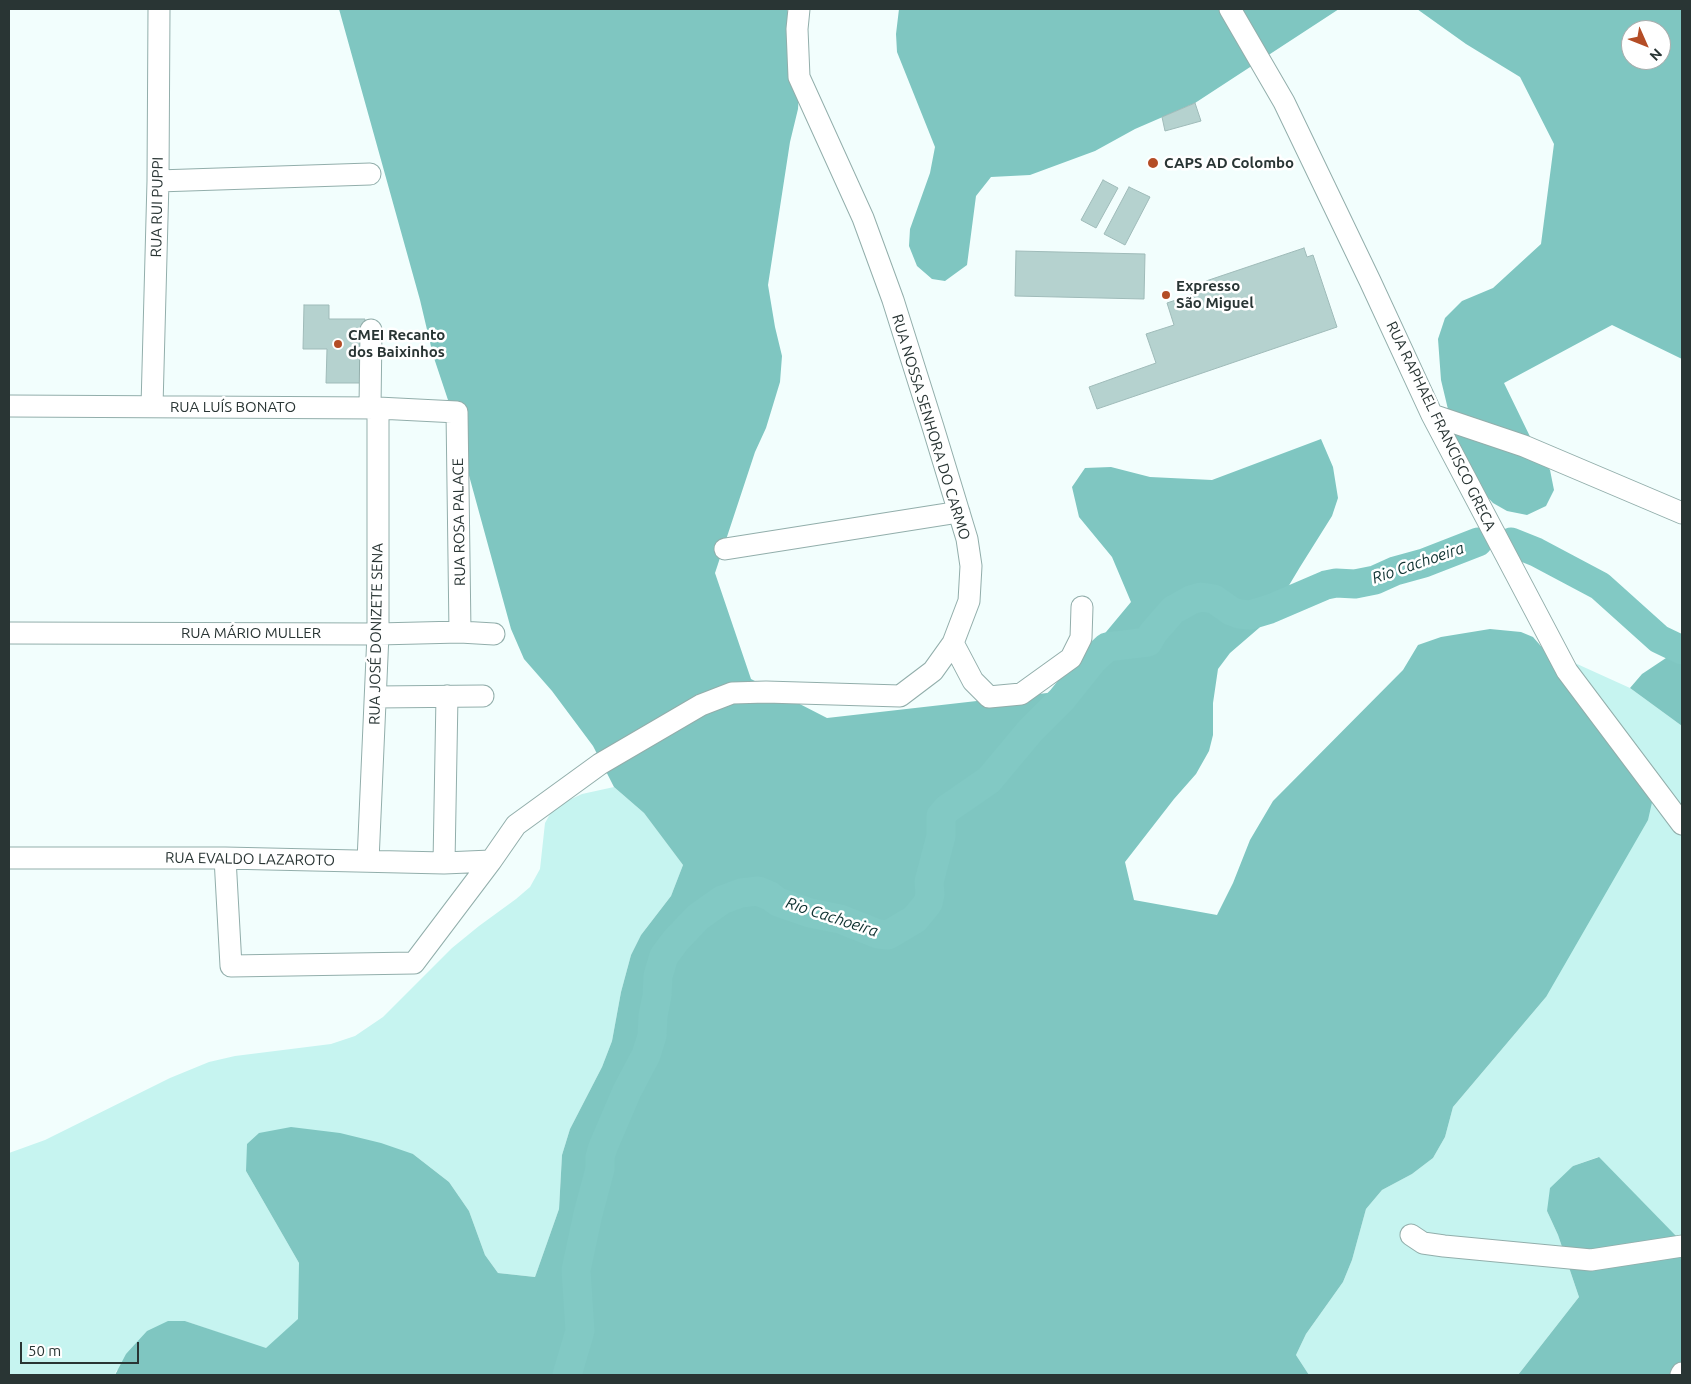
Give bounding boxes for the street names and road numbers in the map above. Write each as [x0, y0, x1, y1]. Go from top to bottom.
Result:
street label: RUA RUI PUPPI [147, 157, 167, 257]
street label: RUA NOSSA SENHORA DO CARMO [888, 312, 974, 542]
street label: RUA RAPHAEL FRANCISCO GRECA [1382, 318, 1500, 534]
street label: RUA LUÍS BONATO [170, 398, 296, 416]
street label: RUA ROSA PALACE [449, 458, 469, 586]
street label: RUA JOSÉ DONIZETE SENA [365, 543, 387, 725]
street label: RUA MÁRIO MULLER [181, 624, 321, 642]
street label: RUA EVALDO LAZAROTO [165, 849, 335, 869]

